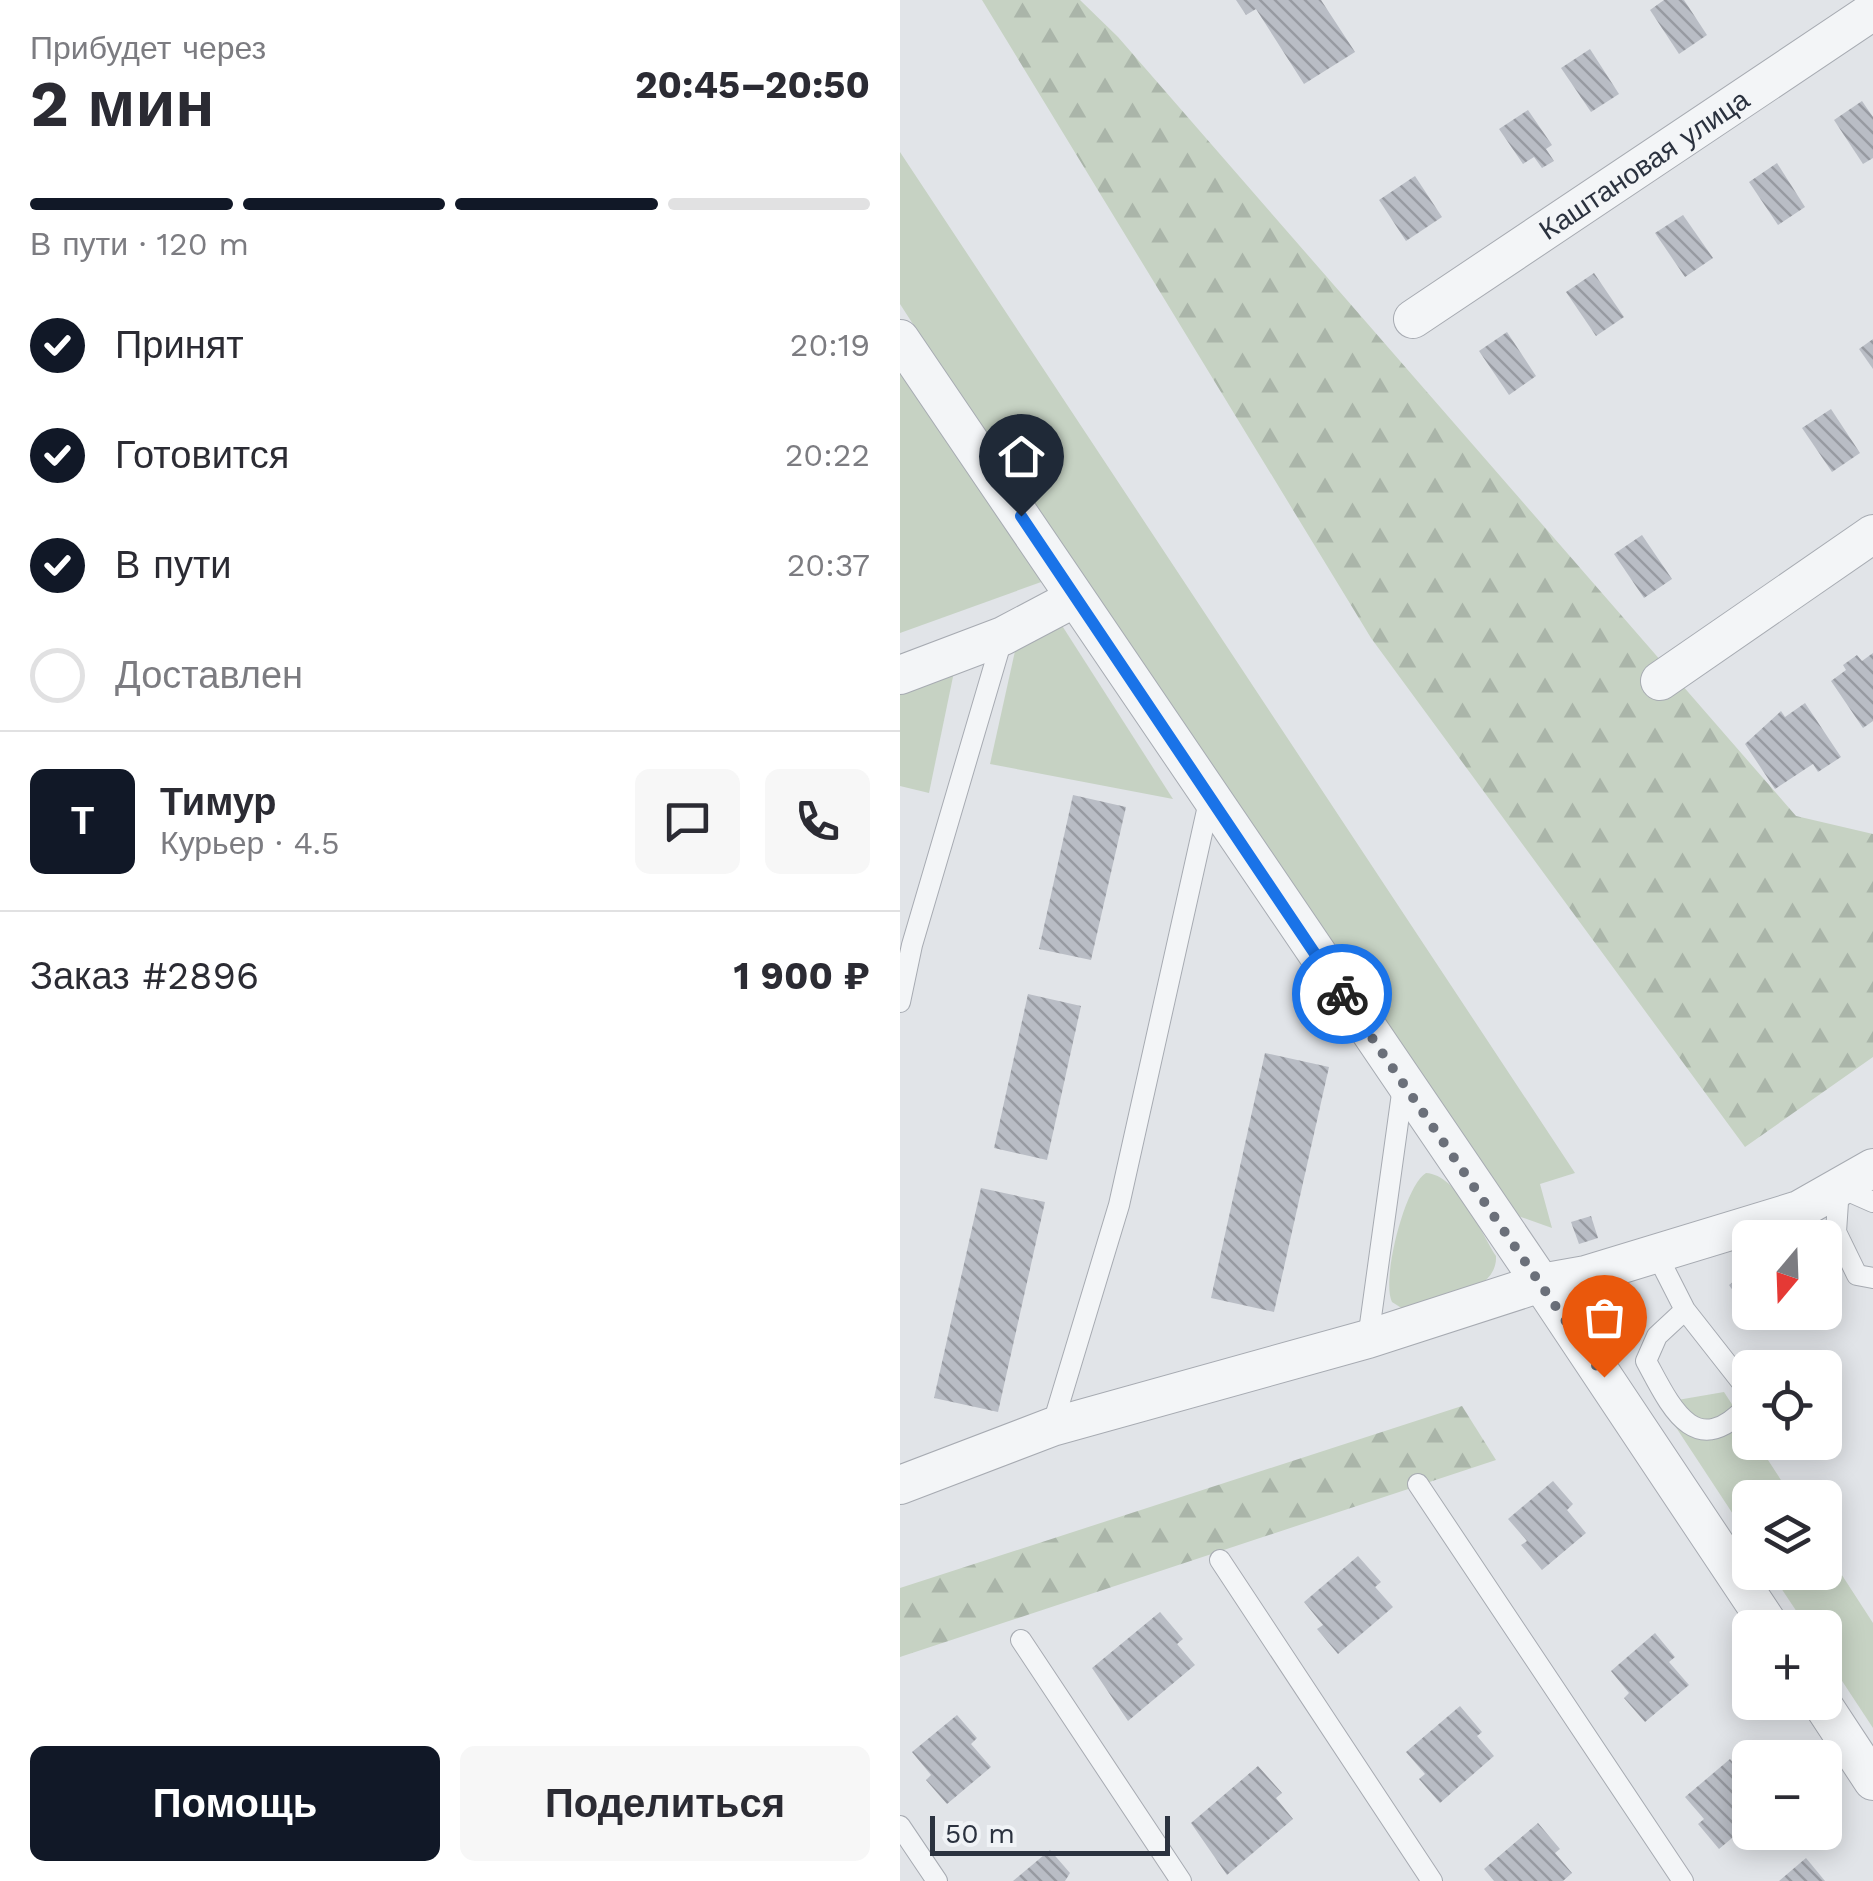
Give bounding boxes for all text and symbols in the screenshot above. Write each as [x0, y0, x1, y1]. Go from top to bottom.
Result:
text: Прибудет через [30, 29, 266, 67]
text: 20:45–20:50 [635, 63, 870, 107]
text: 2 мин [30, 66, 215, 142]
street label: Каштановая улица [1533, 82, 1755, 246]
text: В пути · 120 m [30, 225, 249, 263]
icon: check [30, 318, 85, 373]
text: Принят [115, 323, 244, 367]
text: 20:19 [790, 326, 870, 364]
pin [979, 414, 1064, 517]
icon: check [30, 428, 85, 483]
icon: home [994, 429, 1049, 484]
text: Готовится [115, 433, 289, 477]
text: 20:22 [785, 436, 870, 474]
icon: check [30, 538, 85, 593]
text: В пути [115, 543, 232, 587]
text: 20:37 [787, 546, 870, 584]
text: Доставлен [115, 653, 303, 697]
button: chat [635, 769, 740, 874]
button: phone [765, 769, 870, 874]
text: Тимур [160, 780, 277, 824]
text: Т [71, 799, 94, 843]
text: Курьер · 4.5 [160, 824, 340, 862]
courier [1292, 944, 1392, 1044]
text: Заказ #2896 [30, 954, 259, 998]
text: 1 900 ₽ [733, 954, 870, 998]
icon: bike [1315, 967, 1370, 1022]
north arrow [1732, 1220, 1842, 1330]
map controls [1732, 1220, 1842, 1850]
pin [1562, 1275, 1647, 1378]
icon: bag [1577, 1290, 1632, 1345]
button: locate [1732, 1350, 1842, 1460]
button: layers [1732, 1480, 1842, 1590]
button: + [1732, 1610, 1842, 1720]
button: − [1732, 1740, 1842, 1850]
button: Помощь [30, 1746, 440, 1861]
button: Поделиться [460, 1746, 870, 1861]
scale bar [930, 1811, 1170, 1856]
text: 50 m [945, 1817, 1015, 1850]

